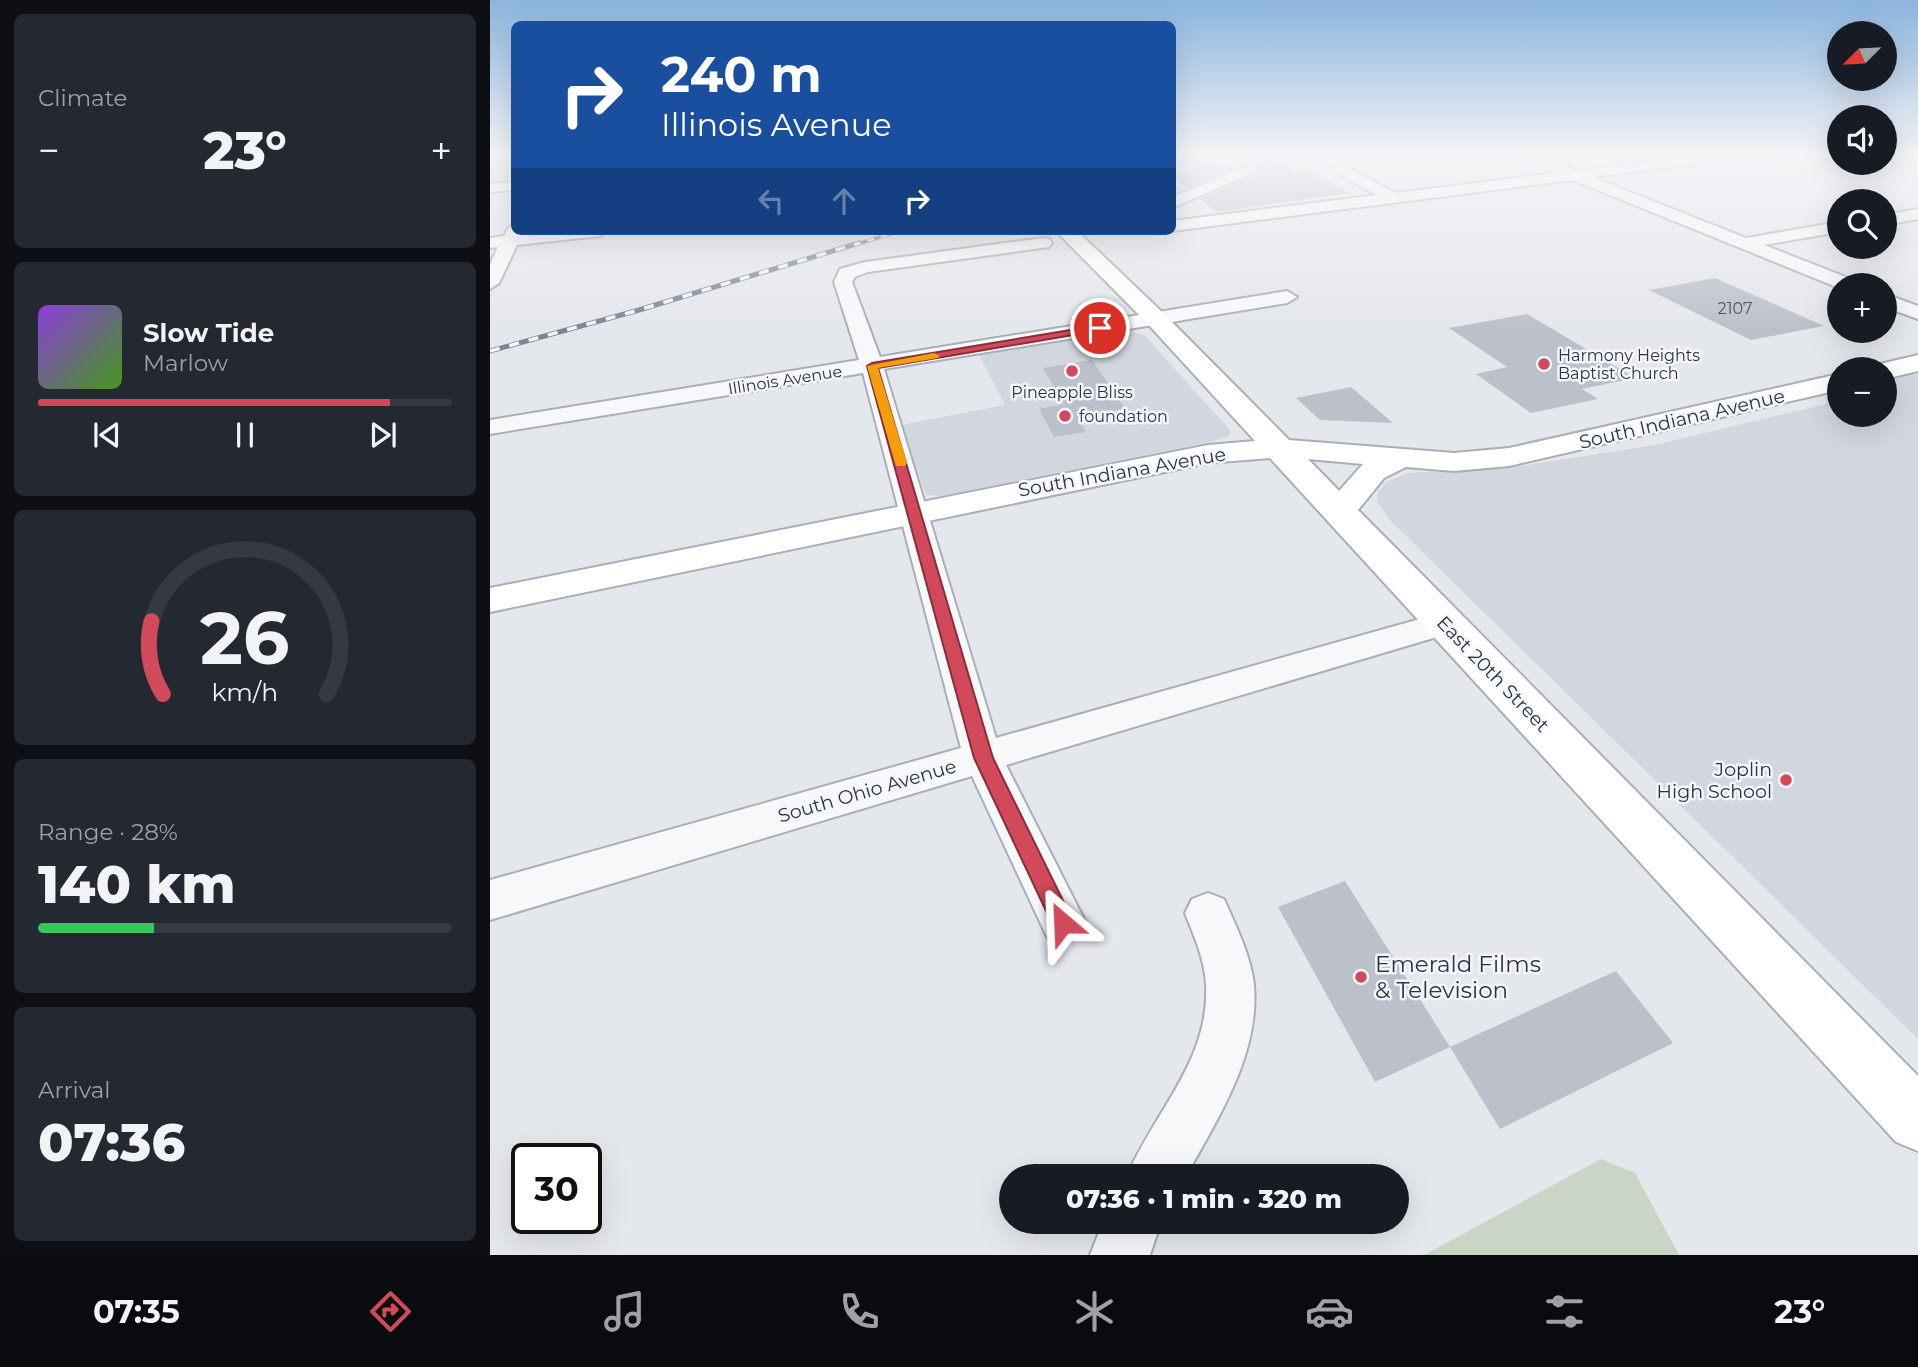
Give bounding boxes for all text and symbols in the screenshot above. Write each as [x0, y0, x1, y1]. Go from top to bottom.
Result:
north arrow [1827, 21, 1897, 91]
map controls [1827, 21, 1897, 427]
text: 240 m [661, 45, 822, 104]
icon: right [546, 49, 637, 140]
text: Climate [38, 84, 127, 112]
text: Illinois Avenue [661, 105, 892, 144]
button: sound [1827, 105, 1897, 175]
text: 23° [203, 119, 287, 182]
text: − [38, 127, 60, 174]
text: + [430, 127, 452, 174]
icon: left [752, 182, 790, 220]
icon: ahead [825, 182, 863, 220]
icon: right [898, 182, 936, 220]
button: search [1827, 189, 1897, 259]
button: + [1827, 273, 1897, 343]
pin [1070, 298, 1130, 358]
house number: 2107 [1718, 299, 1752, 318]
icon: arrive [1081, 309, 1119, 347]
text: Slow Tide [143, 317, 274, 349]
place label: Harmony Heights Baptist Church [1558, 346, 1700, 383]
text: Marlow [143, 349, 228, 377]
marker: Harmony Heights Baptist Church [1536, 356, 1552, 372]
button: − [1827, 357, 1897, 427]
street label: Illinois Avenue [727, 362, 843, 398]
marker: Pineapple Bliss [1064, 363, 1080, 379]
place label: Pineapple Bliss [1011, 383, 1133, 402]
street label: South Indiana Avenue [1577, 384, 1787, 454]
place label: foundation [1079, 407, 1168, 426]
marker: foundation [1057, 408, 1073, 424]
icon: previous [88, 416, 126, 454]
icon: pause [226, 416, 264, 454]
icon: next [364, 416, 402, 454]
street label: South Indiana Avenue [1016, 442, 1228, 502]
text: 26 [200, 594, 290, 682]
street label: East 20th Street [1432, 611, 1554, 737]
text: km/h [212, 676, 278, 706]
street label: South Ohio Avenue [775, 755, 959, 827]
place label: Joplin High School [1657, 758, 1772, 803]
marker: Joplin High School [1778, 772, 1794, 788]
text: Range · 28% [38, 818, 178, 846]
text: 140 km [38, 853, 236, 916]
position arrow [1026, 886, 1100, 960]
place label: Emerald Films & Television [1375, 950, 1541, 1004]
marker: Emerald Films & Television [1353, 969, 1369, 985]
text: Arrival [38, 1076, 111, 1104]
text: 07:36 [38, 1111, 185, 1174]
speed limit sign: 30 [511, 1143, 602, 1234]
text: 07:36 · 1 min · 320 m [1066, 1183, 1342, 1215]
icon: directions [366, 1287, 415, 1336]
icon: music [600, 1287, 649, 1336]
icon: phone [835, 1287, 884, 1336]
icon: climate [1070, 1287, 1119, 1336]
icon: car [1305, 1287, 1354, 1336]
icon: filters [1540, 1287, 1589, 1336]
text: 07:35 [93, 1292, 180, 1331]
text: 23° [1774, 1292, 1825, 1331]

